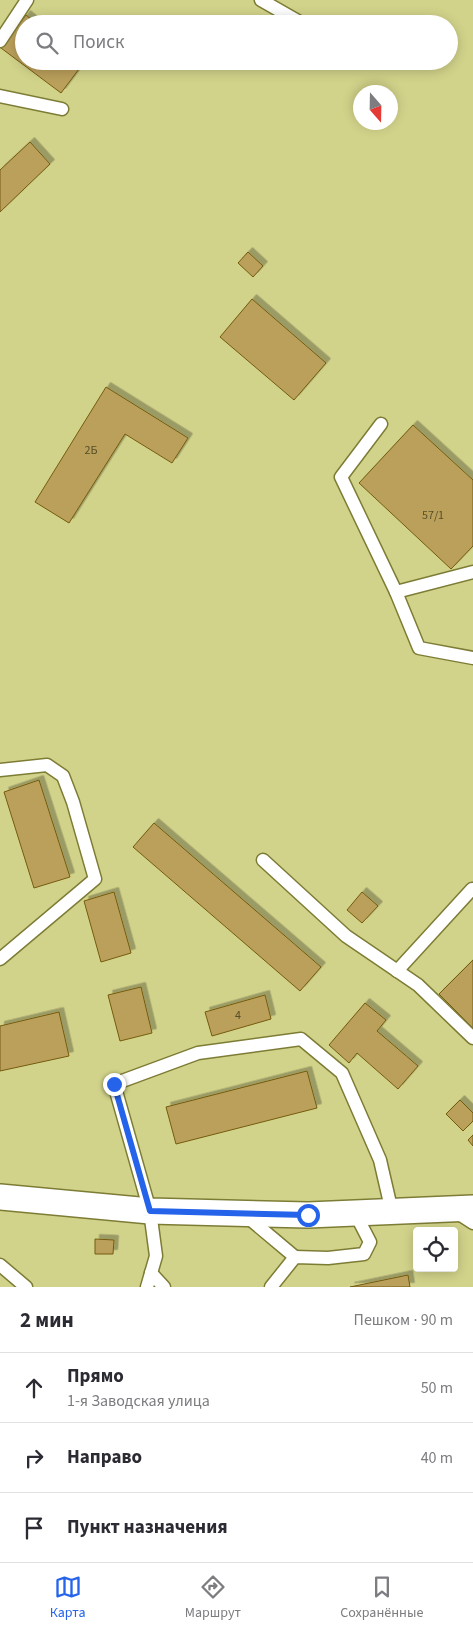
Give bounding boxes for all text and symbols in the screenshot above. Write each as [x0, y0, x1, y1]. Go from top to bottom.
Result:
search box [15, 15, 458, 70]
icon: search [33, 29, 61, 57]
text: Поиск [73, 29, 124, 56]
north arrow [353, 85, 398, 130]
house number: 2Б [85, 442, 97, 459]
house number: 57/1 [422, 507, 444, 524]
house number: 4 [235, 1007, 241, 1024]
route end [103, 1073, 126, 1096]
route start [297, 1204, 320, 1227]
map controls [413, 1227, 458, 1272]
button: locate [413, 1227, 458, 1272]
text: 2 мин [20, 1305, 74, 1335]
text: Пешком · 90 m [354, 1309, 453, 1331]
text: Прямо [67, 1363, 124, 1390]
icon: ahead [20, 1374, 48, 1402]
text: 50 m [421, 1377, 453, 1399]
text: 1-я Заводская улица [67, 1390, 210, 1412]
icon: right [20, 1444, 48, 1472]
text: Направо [67, 1444, 142, 1471]
text: 40 m [421, 1447, 453, 1469]
icon: arrive [20, 1514, 48, 1542]
text: Пункт назначения [67, 1514, 228, 1541]
tab: Карта [50, 1573, 86, 1623]
tab: Маршрут [185, 1573, 241, 1623]
tab: Сохранённые [340, 1573, 423, 1623]

